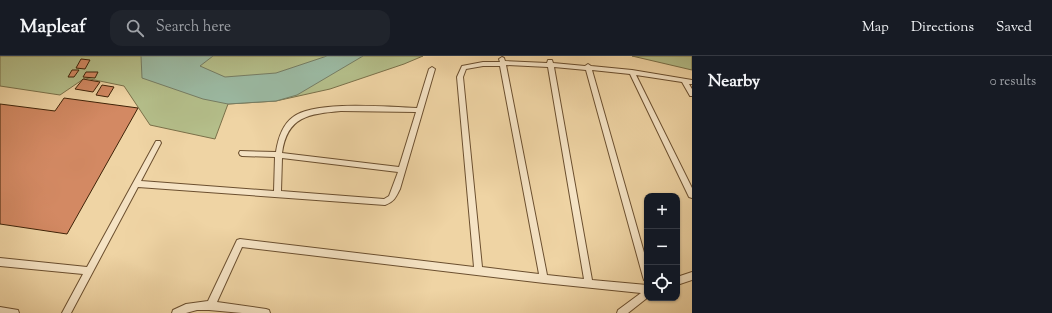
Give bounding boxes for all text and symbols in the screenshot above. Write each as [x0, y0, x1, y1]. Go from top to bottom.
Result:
search box [110, 10, 390, 46]
text: Mapleaf [20, 14, 86, 41]
icon: search [124, 17, 146, 39]
text: Search here [156, 17, 231, 38]
text: Map [862, 18, 889, 38]
text: Directions [911, 18, 974, 38]
text: Saved [996, 18, 1032, 38]
text: Nearby [708, 70, 760, 94]
text: 0 results [990, 73, 1036, 91]
map controls [644, 193, 680, 301]
button: + [644, 193, 680, 229]
button: − [644, 229, 680, 265]
button: locate [644, 265, 680, 301]

